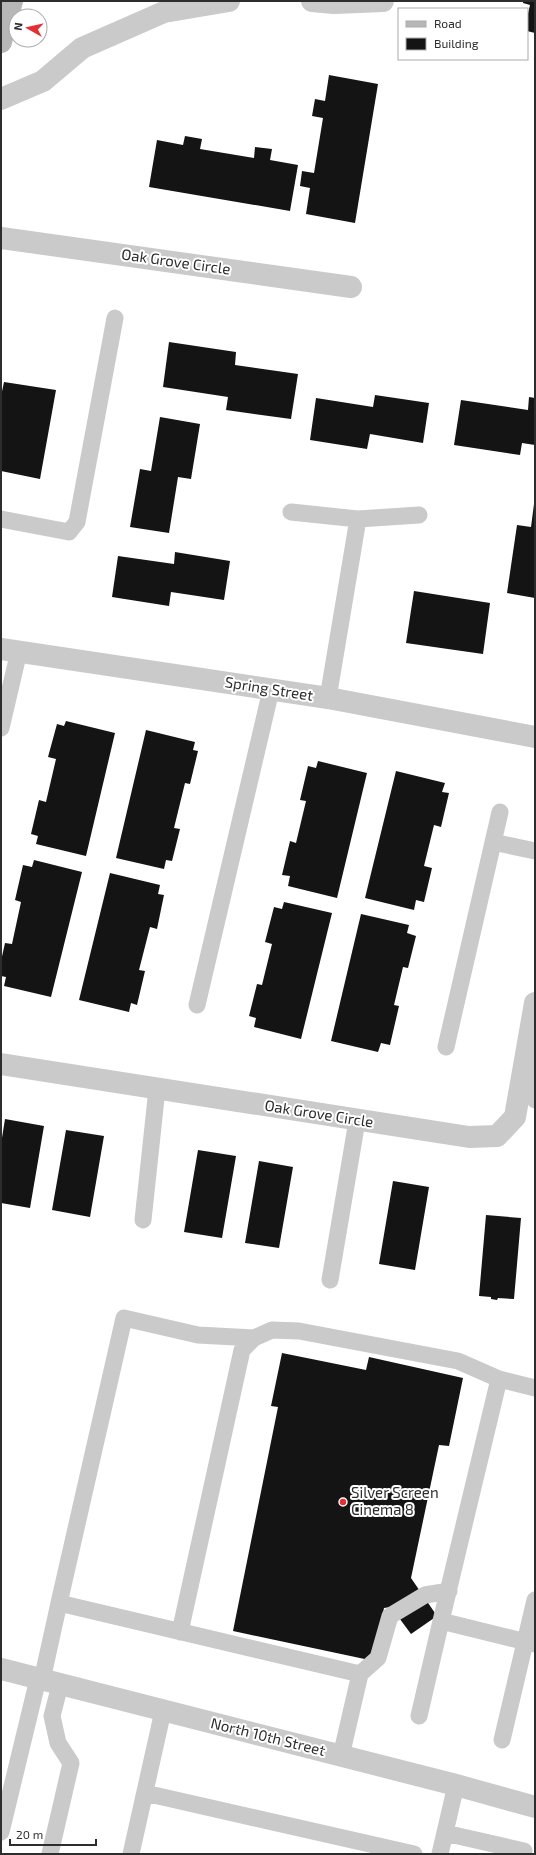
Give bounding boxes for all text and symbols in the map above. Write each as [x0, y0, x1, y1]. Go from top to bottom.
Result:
north arrow [8, 8, 48, 48]
legend [398, 8, 528, 60]
text: Road [434, 16, 462, 30]
text: N [11, 22, 25, 31]
text: Building [434, 36, 479, 50]
street label: Oak Grove Circle [120, 244, 232, 278]
street label: Spring Street [224, 672, 315, 704]
street label: Oak Grove Circle [263, 1096, 375, 1131]
place label: Silver Screen Cinema 8 [351, 1483, 439, 1518]
marker: Silver Screen Cinema 8 [338, 1497, 348, 1507]
street label: North 10th Street [209, 1713, 328, 1759]
scale bar [10, 1821, 96, 1847]
text: 20 m [16, 1827, 43, 1841]

